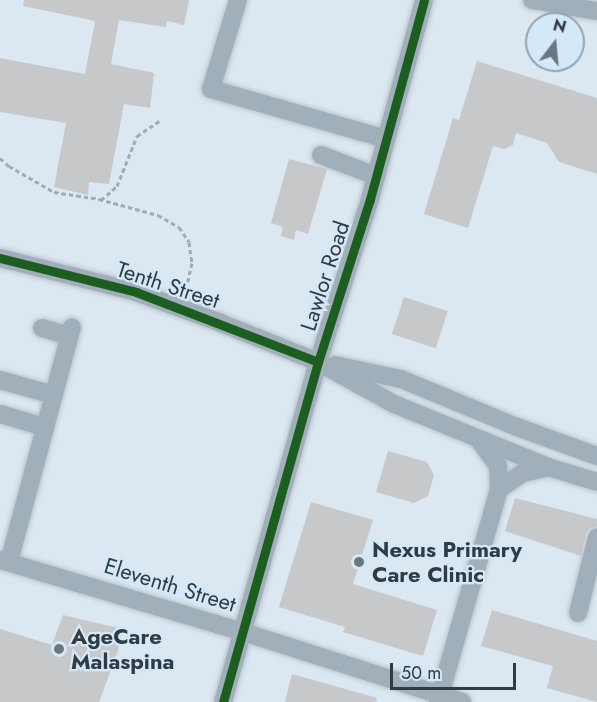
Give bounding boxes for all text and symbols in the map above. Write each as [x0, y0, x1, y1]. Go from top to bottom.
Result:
north arrow [525, 12, 585, 72]
text: N [550, 13, 569, 39]
street label: Lawlor Road [295, 218, 355, 334]
street label: Tenth Street [113, 256, 223, 314]
place label: Nexus Primary Care Clinic [372, 536, 522, 588]
street label: Eleventh Street [101, 552, 239, 618]
marker: Nexus Primary Care Clinic [350, 553, 368, 571]
place label: AgeCare Malaspina [71, 623, 174, 674]
marker: AgeCare Malaspina [52, 642, 66, 656]
scale bar [393, 651, 519, 689]
text: 50 m [401, 660, 441, 686]

